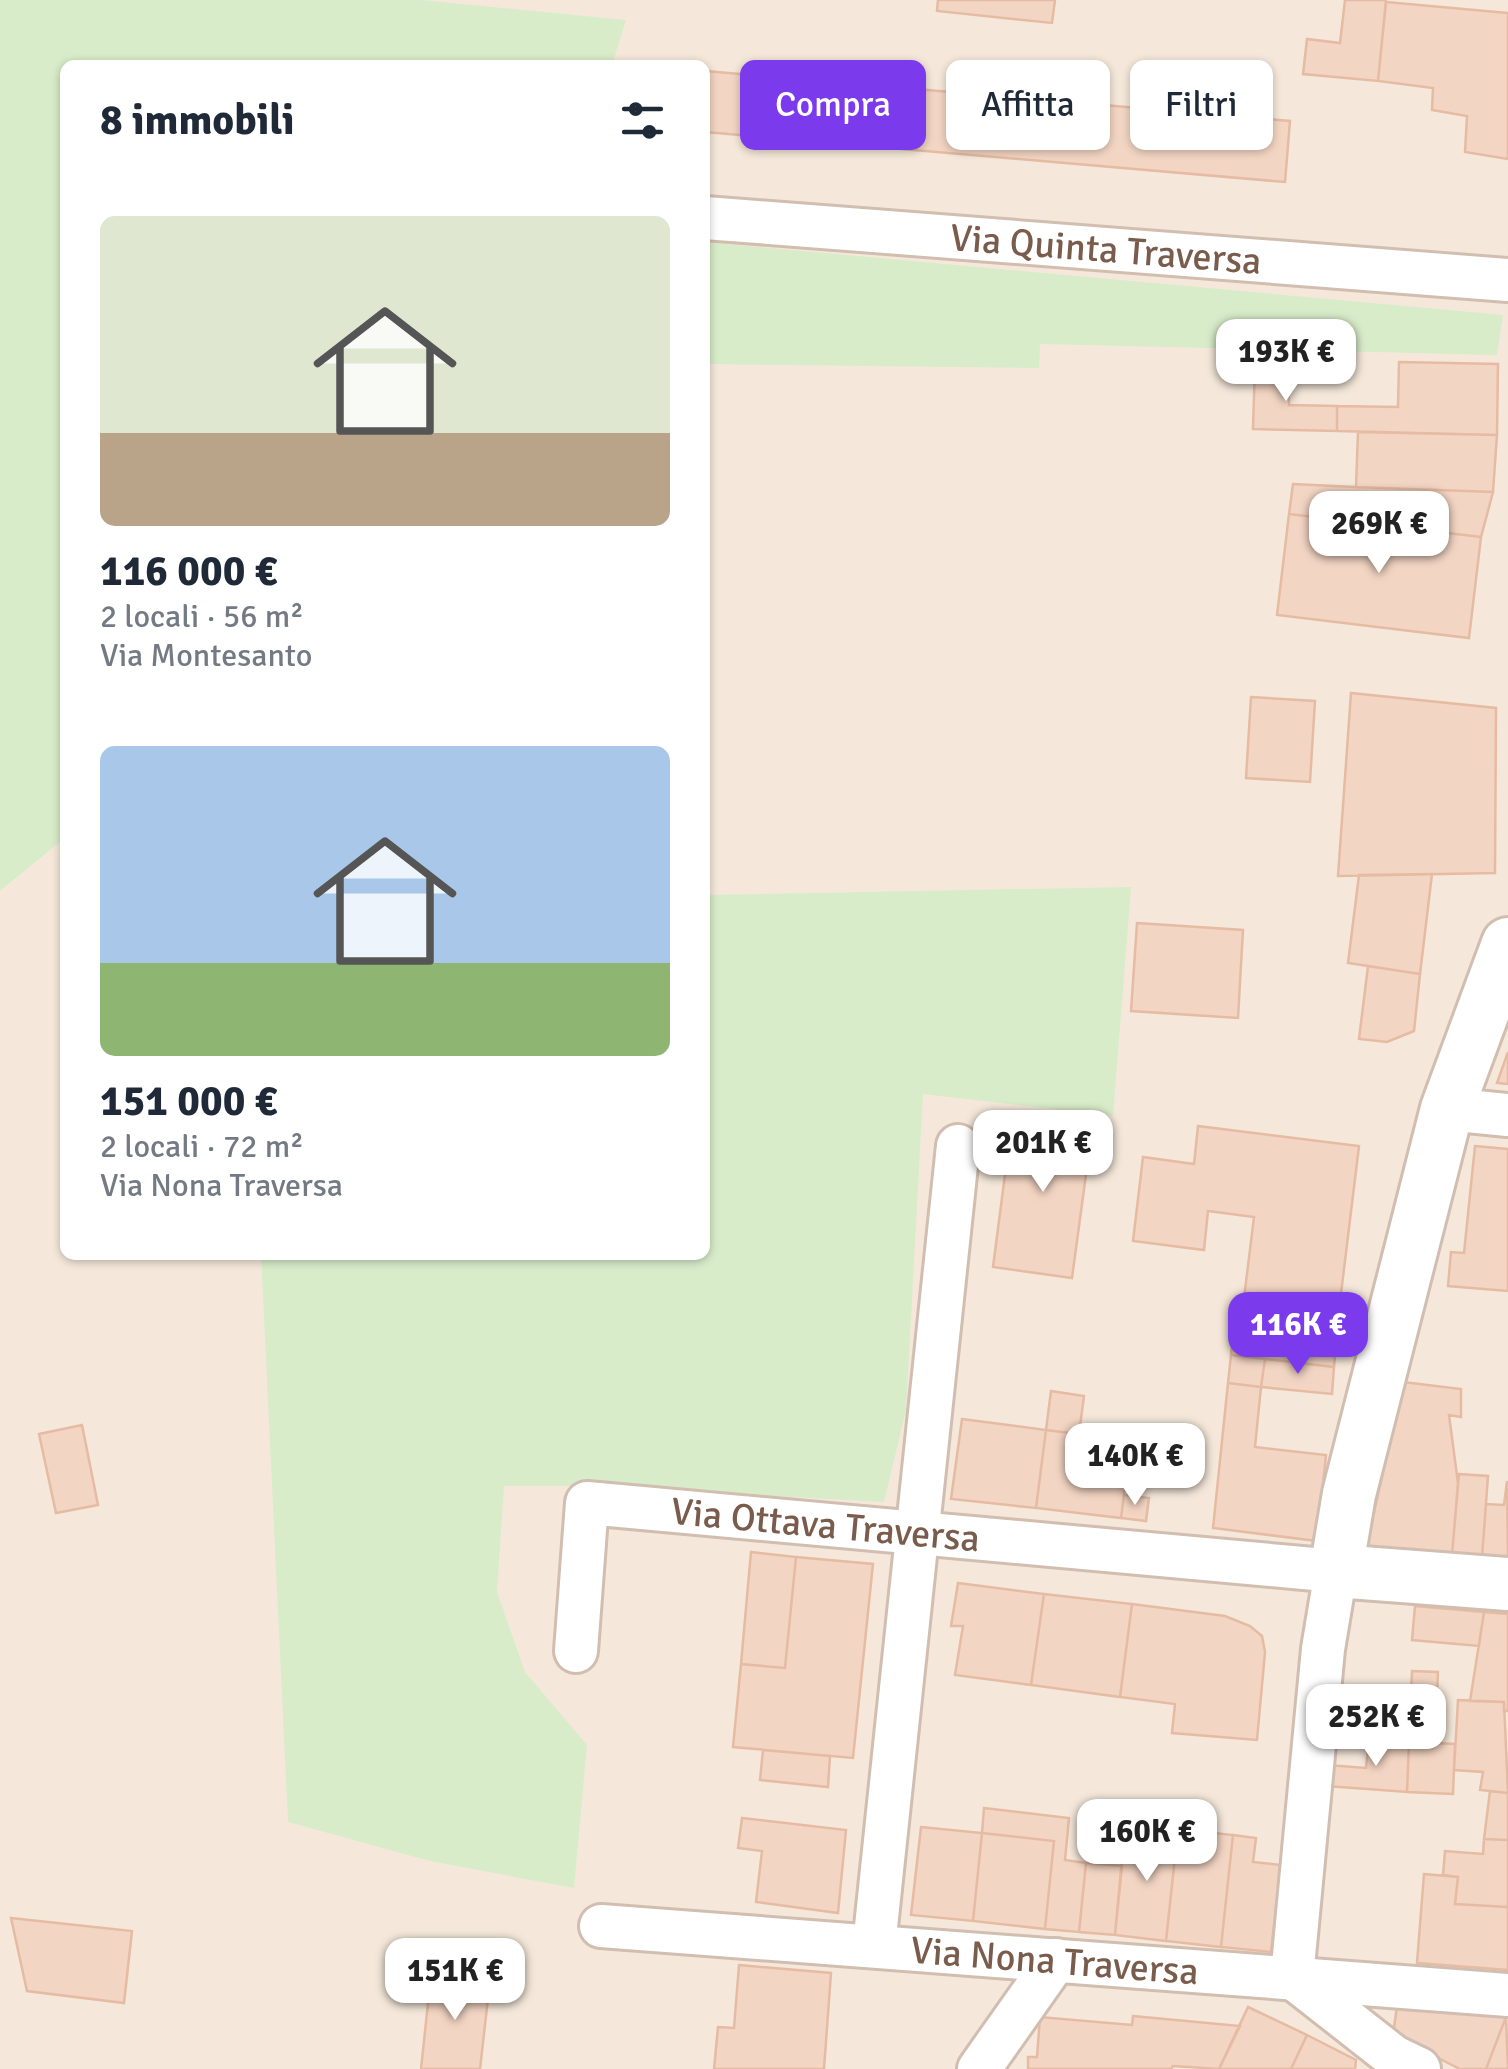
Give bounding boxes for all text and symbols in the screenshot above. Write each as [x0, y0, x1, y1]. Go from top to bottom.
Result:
chip: Compra [740, 60, 926, 150]
chip: Affitta [946, 60, 1110, 150]
chip: Filtri [1130, 60, 1273, 150]
icon: filters [615, 93, 670, 148]
text: 8 immobili [100, 95, 294, 146]
street label: Via Quinta Traversa [948, 213, 1263, 284]
icon: home [295, 281, 475, 461]
pin: 193K € [1205, 319, 1367, 404]
text: 193K € [1238, 332, 1334, 371]
pin: 269K € [1298, 491, 1460, 576]
text: 269K € [1331, 504, 1427, 543]
text: 116 000 € [100, 546, 277, 597]
text: 2 locali · 56 m² [100, 597, 304, 636]
text: Via Montesanto [100, 636, 312, 675]
icon: home [295, 811, 475, 991]
text: 151 000 € [100, 1076, 277, 1127]
pin: 201K € [962, 1110, 1124, 1195]
text: 201K € [995, 1123, 1091, 1162]
text: 2 locali · 72 m² [100, 1127, 304, 1166]
text: Via Nona Traversa [100, 1166, 343, 1205]
pin: 116K € [1217, 1292, 1379, 1377]
text: 116K € [1250, 1305, 1346, 1344]
pin: 140K € [1054, 1423, 1216, 1508]
text: 140K € [1087, 1436, 1183, 1475]
street label: Via Ottava Traversa [669, 1487, 982, 1562]
pin: 252K € [1295, 1684, 1457, 1769]
text: 252K € [1328, 1697, 1424, 1736]
pin: 160K € [1066, 1799, 1228, 1884]
text: 160K € [1099, 1812, 1195, 1851]
street label: Via Nona Traversa [909, 1926, 1200, 1995]
pin: 151K € [374, 1938, 536, 2023]
text: 151K € [407, 1951, 503, 1990]

